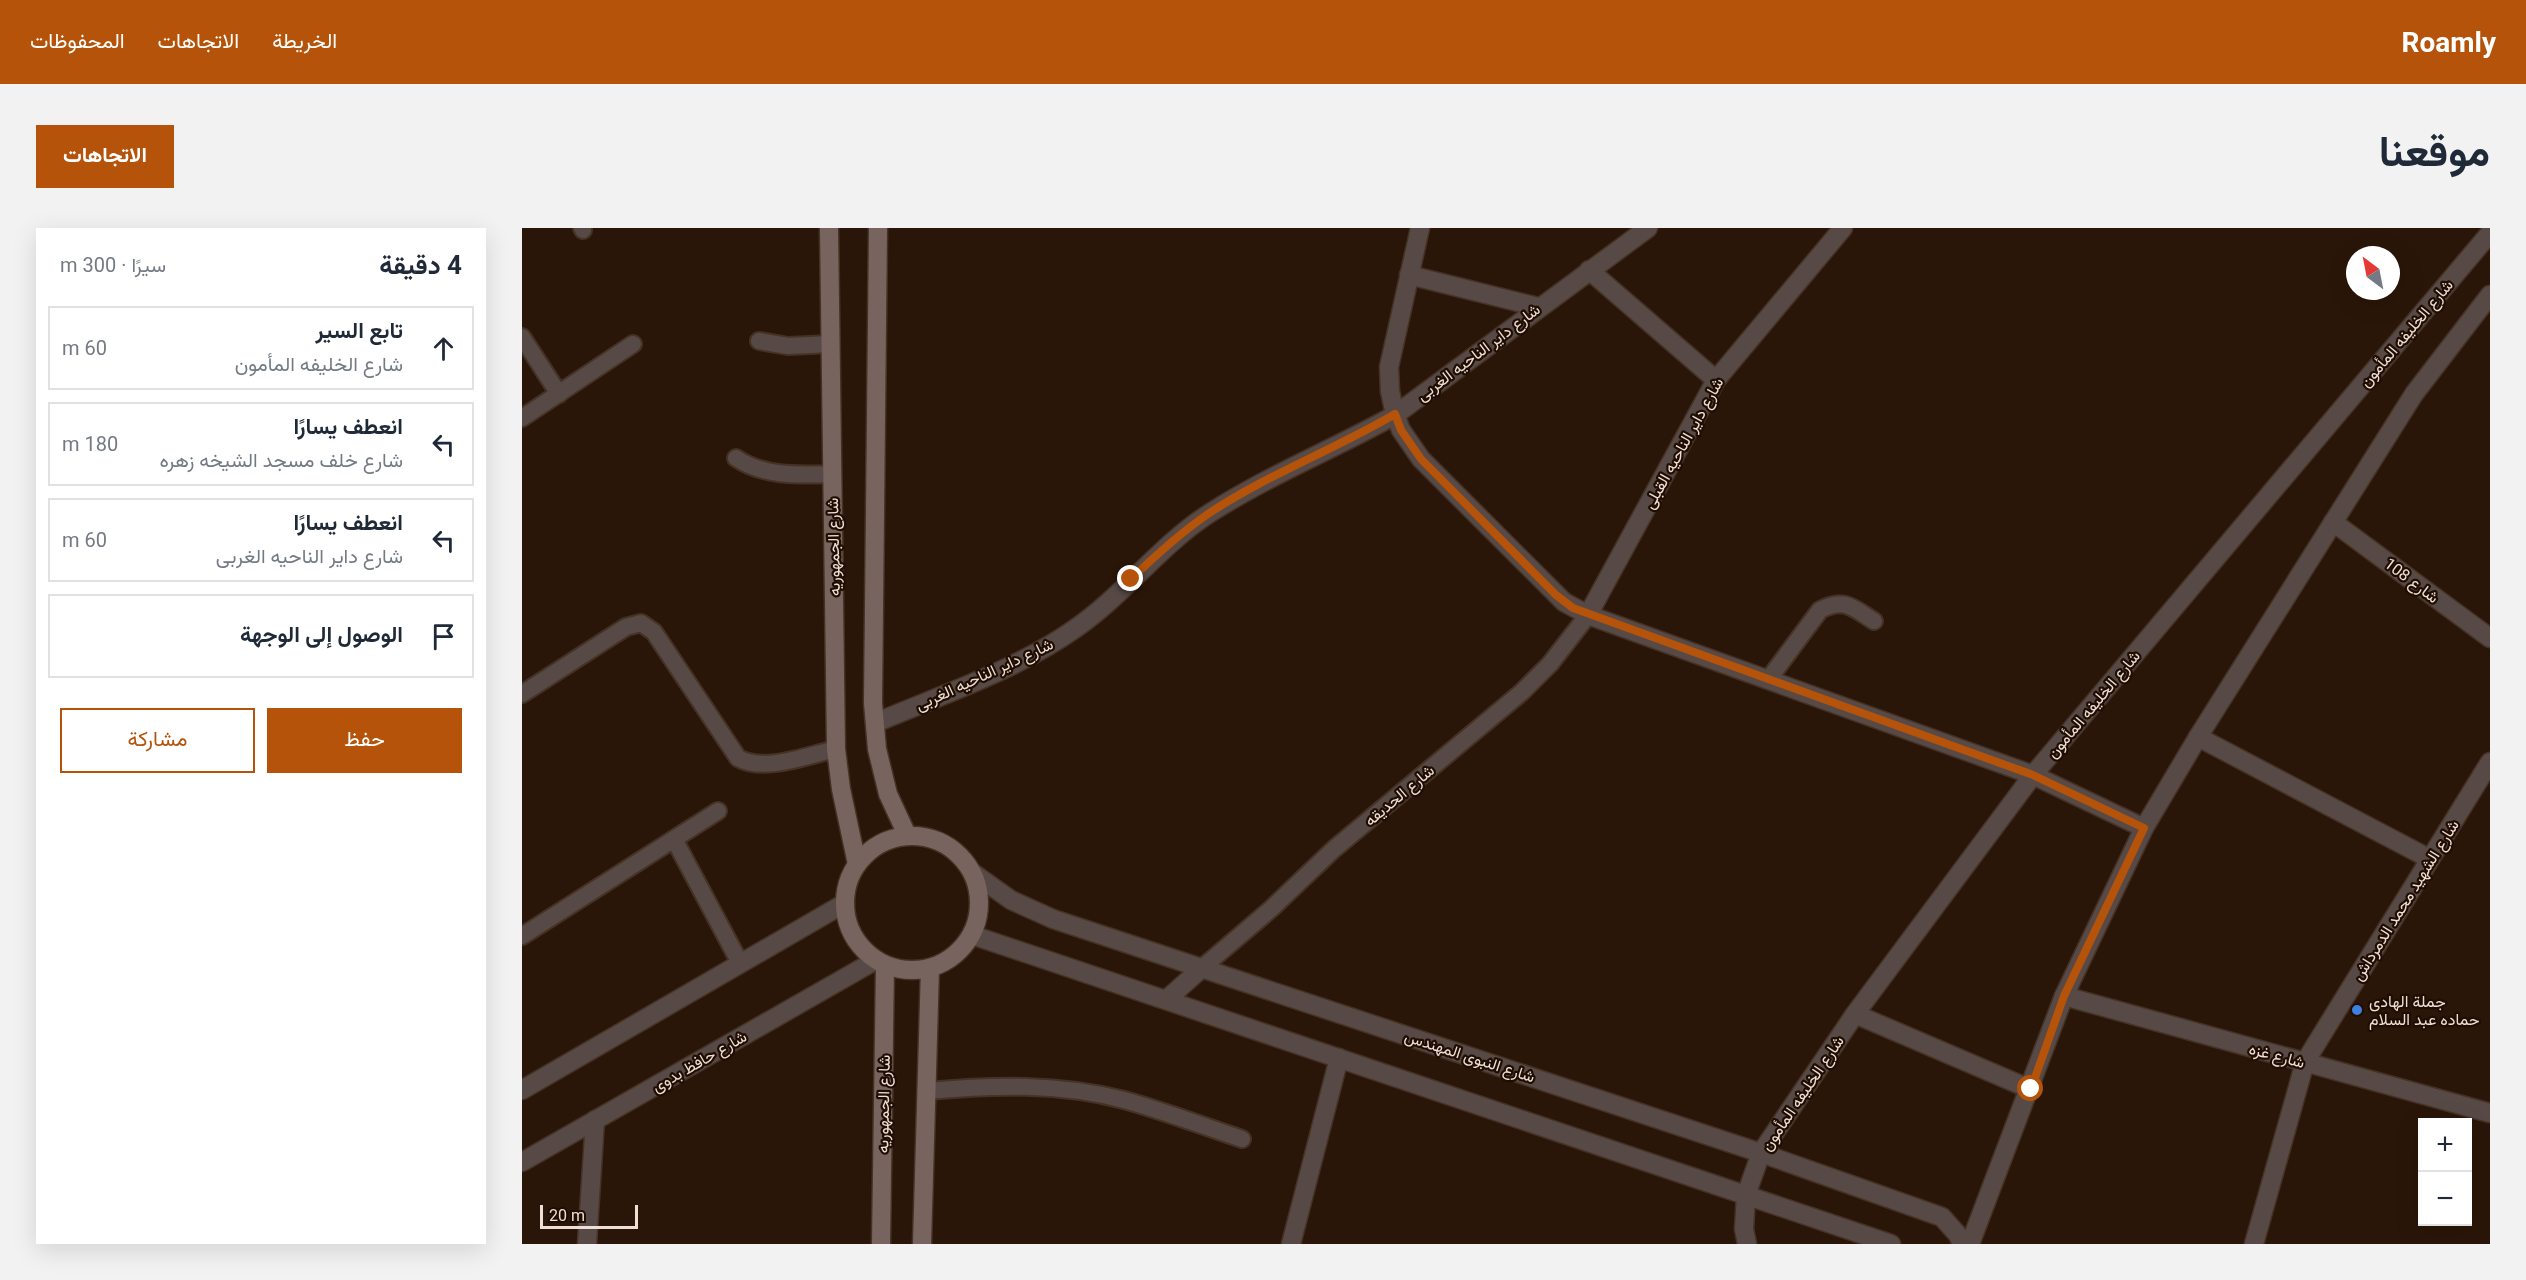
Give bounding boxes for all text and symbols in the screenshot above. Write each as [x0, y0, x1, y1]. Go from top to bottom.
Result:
text: Roamly [2402, 26, 2496, 59]
text: المحفوظات [30, 29, 125, 53]
text: الاتجاهات [158, 29, 239, 53]
text: الخريطة [272, 29, 337, 53]
button: الاتجاهات [36, 125, 174, 188]
text: موقعنا [2379, 127, 2490, 176]
north arrow [2346, 246, 2400, 300]
text: 4 دقيقة [379, 250, 462, 280]
text: سيرًا · 300 m [60, 253, 166, 277]
street label: شارع الخليفه المأمون [2356, 276, 2458, 392]
street label: شارع داير الناحيه الغربى [1413, 300, 1545, 407]
text: تابع السير [315, 318, 403, 343]
icon: ahead [427, 332, 460, 365]
text: 60 m [62, 336, 107, 360]
text: شارع الخليفه المأمون [235, 352, 403, 376]
street label: شارع داير الناحيه القبلى [1639, 374, 1729, 513]
text: انعطف يسارًا [293, 414, 403, 439]
icon: left [427, 428, 460, 461]
text: 180 m [62, 432, 118, 456]
text: شارع خلف مسجد الشيخه زهره [160, 448, 403, 472]
street label: شارع الجمهوريه [823, 498, 846, 596]
text: انعطف يسارًا [293, 510, 403, 535]
icon: left [427, 524, 460, 557]
text: 60 m [62, 528, 107, 552]
text: شارع داير الناحيه الغربى [216, 544, 403, 568]
street label: شارع 108 [2380, 554, 2443, 609]
route end [1117, 565, 1143, 591]
icon: arrive [427, 620, 460, 653]
text: الوصول إلى الوجهة [240, 622, 403, 647]
street label: شارع داير الناحيه الغربى [912, 634, 1057, 717]
street label: شارع الخليفه المأمون [2043, 647, 2145, 763]
button: مشاركة [60, 708, 255, 773]
button: حفظ [267, 708, 462, 773]
street label: شارع الحديقه [1361, 761, 1439, 832]
street label: شارع الشهيد محمد الدمرداش [2348, 816, 2464, 985]
place label: جملة الهادى حماده عبد السلام [2369, 992, 2480, 1030]
marker: جملة الهادى حماده عبد السلام [2350, 1003, 2364, 1017]
street label: شارع النبوى المهندس [1402, 1026, 1537, 1088]
street label: شارع حافظ بدوى [649, 1027, 751, 1098]
street label: شارع الخليفه المأمون [1757, 1032, 1850, 1156]
street label: شارع غزه [2246, 1039, 2307, 1074]
street label: شارع الجمهوريه [873, 1055, 896, 1153]
route start [2017, 1075, 2043, 1101]
map controls [2418, 1118, 2472, 1226]
button: + [2418, 1118, 2472, 1172]
button: − [2418, 1172, 2472, 1226]
scale bar [540, 1202, 638, 1230]
text: 20 m [549, 1206, 585, 1225]

